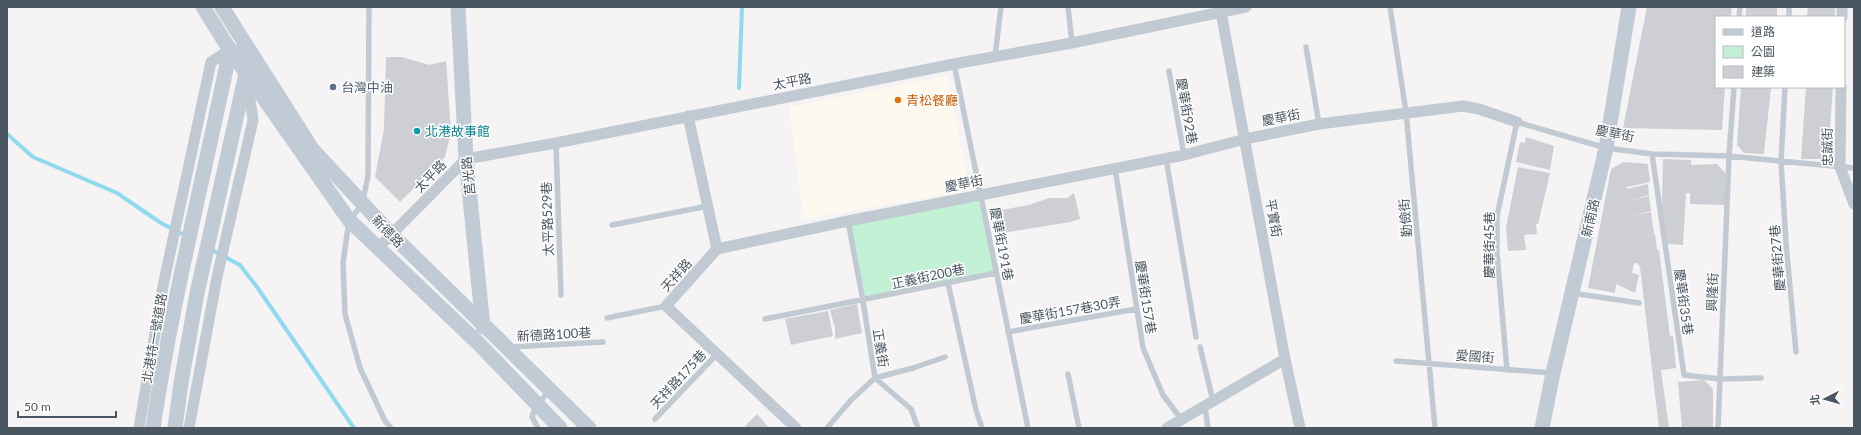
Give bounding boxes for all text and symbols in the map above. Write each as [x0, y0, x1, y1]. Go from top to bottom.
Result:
legend [1715, 16, 1845, 88]
text: 道路 [1751, 24, 1775, 39]
text: 公園 [1751, 44, 1775, 59]
text: 建築 [1751, 64, 1775, 79]
street label: 太平路 [771, 69, 813, 93]
street label: 慶華街92巷 [1173, 77, 1201, 145]
place label: 台灣中油 [341, 79, 393, 95]
marker: 台灣中油 [328, 82, 338, 92]
place label: 青松餐廳 [906, 92, 958, 108]
marker: 青松餐廳 [893, 95, 903, 105]
street label: 慶華街 [1260, 105, 1302, 129]
street label: 慶華街 [1594, 121, 1636, 145]
place label: 北港故事館 [425, 123, 490, 139]
marker: 北港故事館 [412, 126, 422, 136]
street label: 忠誠街 [1819, 127, 1835, 167]
street label: 太平路 [411, 156, 449, 196]
street label: 莒光路 [458, 156, 478, 196]
street label: 慶華街 [943, 171, 985, 195]
street label: 太平路529巷 [538, 181, 556, 257]
street label: 平實街 [1263, 197, 1285, 239]
street label: 新南路 [1578, 197, 1602, 239]
street label: 勤儉街 [1395, 198, 1415, 238]
street label: 慶華街191巷 [987, 206, 1017, 282]
street label: 慶華街45巷 [1481, 211, 1497, 279]
street label: 新德路 [369, 212, 407, 250]
street label: 慶華街27巷 [1766, 224, 1788, 292]
street label: 天祥路 [657, 255, 695, 295]
street label: 慶華街157巷 [1132, 259, 1160, 335]
street label: 正義街200巷 [890, 260, 966, 292]
street label: 慶華街35巷 [1671, 268, 1697, 336]
street label: 興隆街 [1703, 272, 1721, 312]
street label: 北港特一號道路 [138, 292, 170, 384]
street label: 慶華街157巷30弄 [1018, 293, 1122, 327]
street label: 新德路100巷 [516, 324, 592, 344]
street label: 正義街 [870, 327, 892, 369]
street label: 天祥路175巷 [647, 346, 709, 412]
street label: 愛國街 [1455, 347, 1495, 365]
north arrow [1805, 379, 1845, 419]
scale bar [18, 393, 116, 419]
text: 北 [1808, 394, 1822, 406]
text: 50 m [24, 399, 51, 414]

